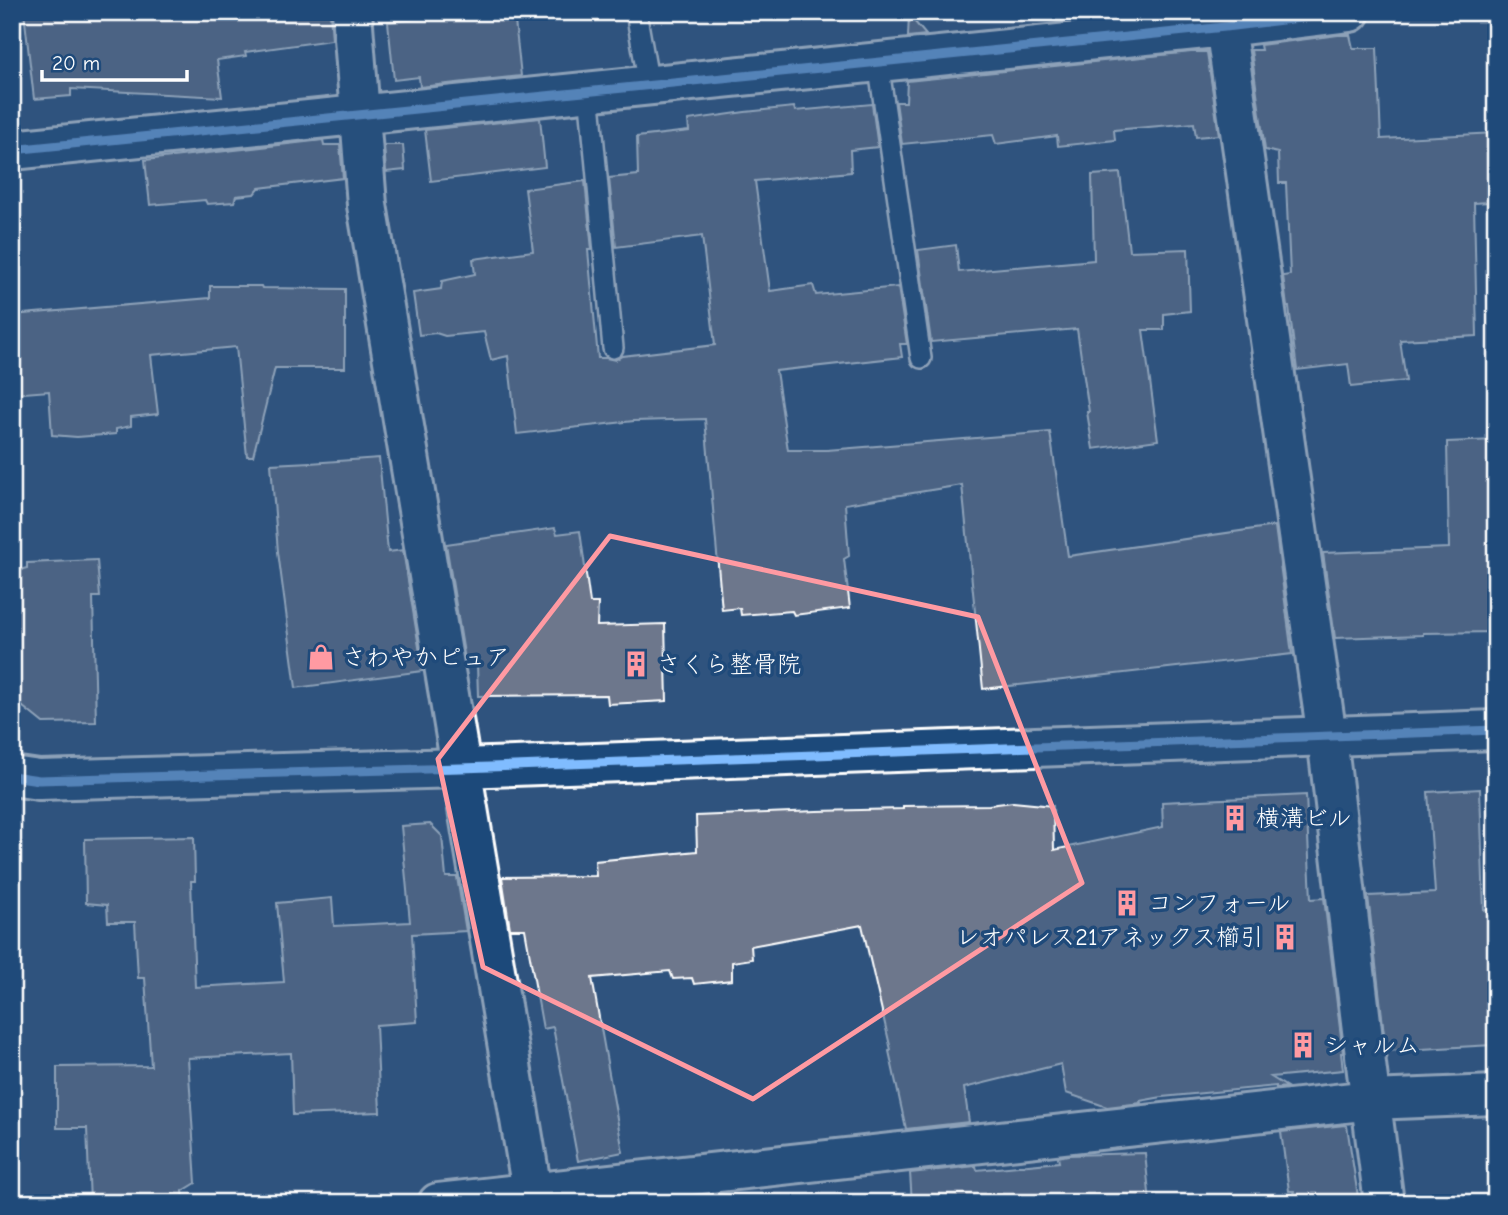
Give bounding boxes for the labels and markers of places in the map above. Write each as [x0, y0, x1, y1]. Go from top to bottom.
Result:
shop icon: さわやかピュア [306, 642, 336, 672]
place label: さわやかピュア [342, 643, 510, 671]
building icon: さくら整骨院 [621, 649, 651, 679]
place label: さくら整骨院 [657, 650, 801, 678]
building icon: 横溝ビル [1220, 803, 1250, 833]
place label: 横溝ビル [1256, 804, 1352, 832]
building icon: コンフォール [1112, 888, 1142, 918]
place label: コンフォール [1148, 889, 1291, 917]
building icon: レオパレス21アネックス櫛引 [1270, 922, 1300, 952]
place label: レオパレス21アネックス櫛引 [955, 923, 1264, 951]
building icon: シャルム [1288, 1030, 1318, 1060]
place label: シャルム [1324, 1031, 1420, 1059]

